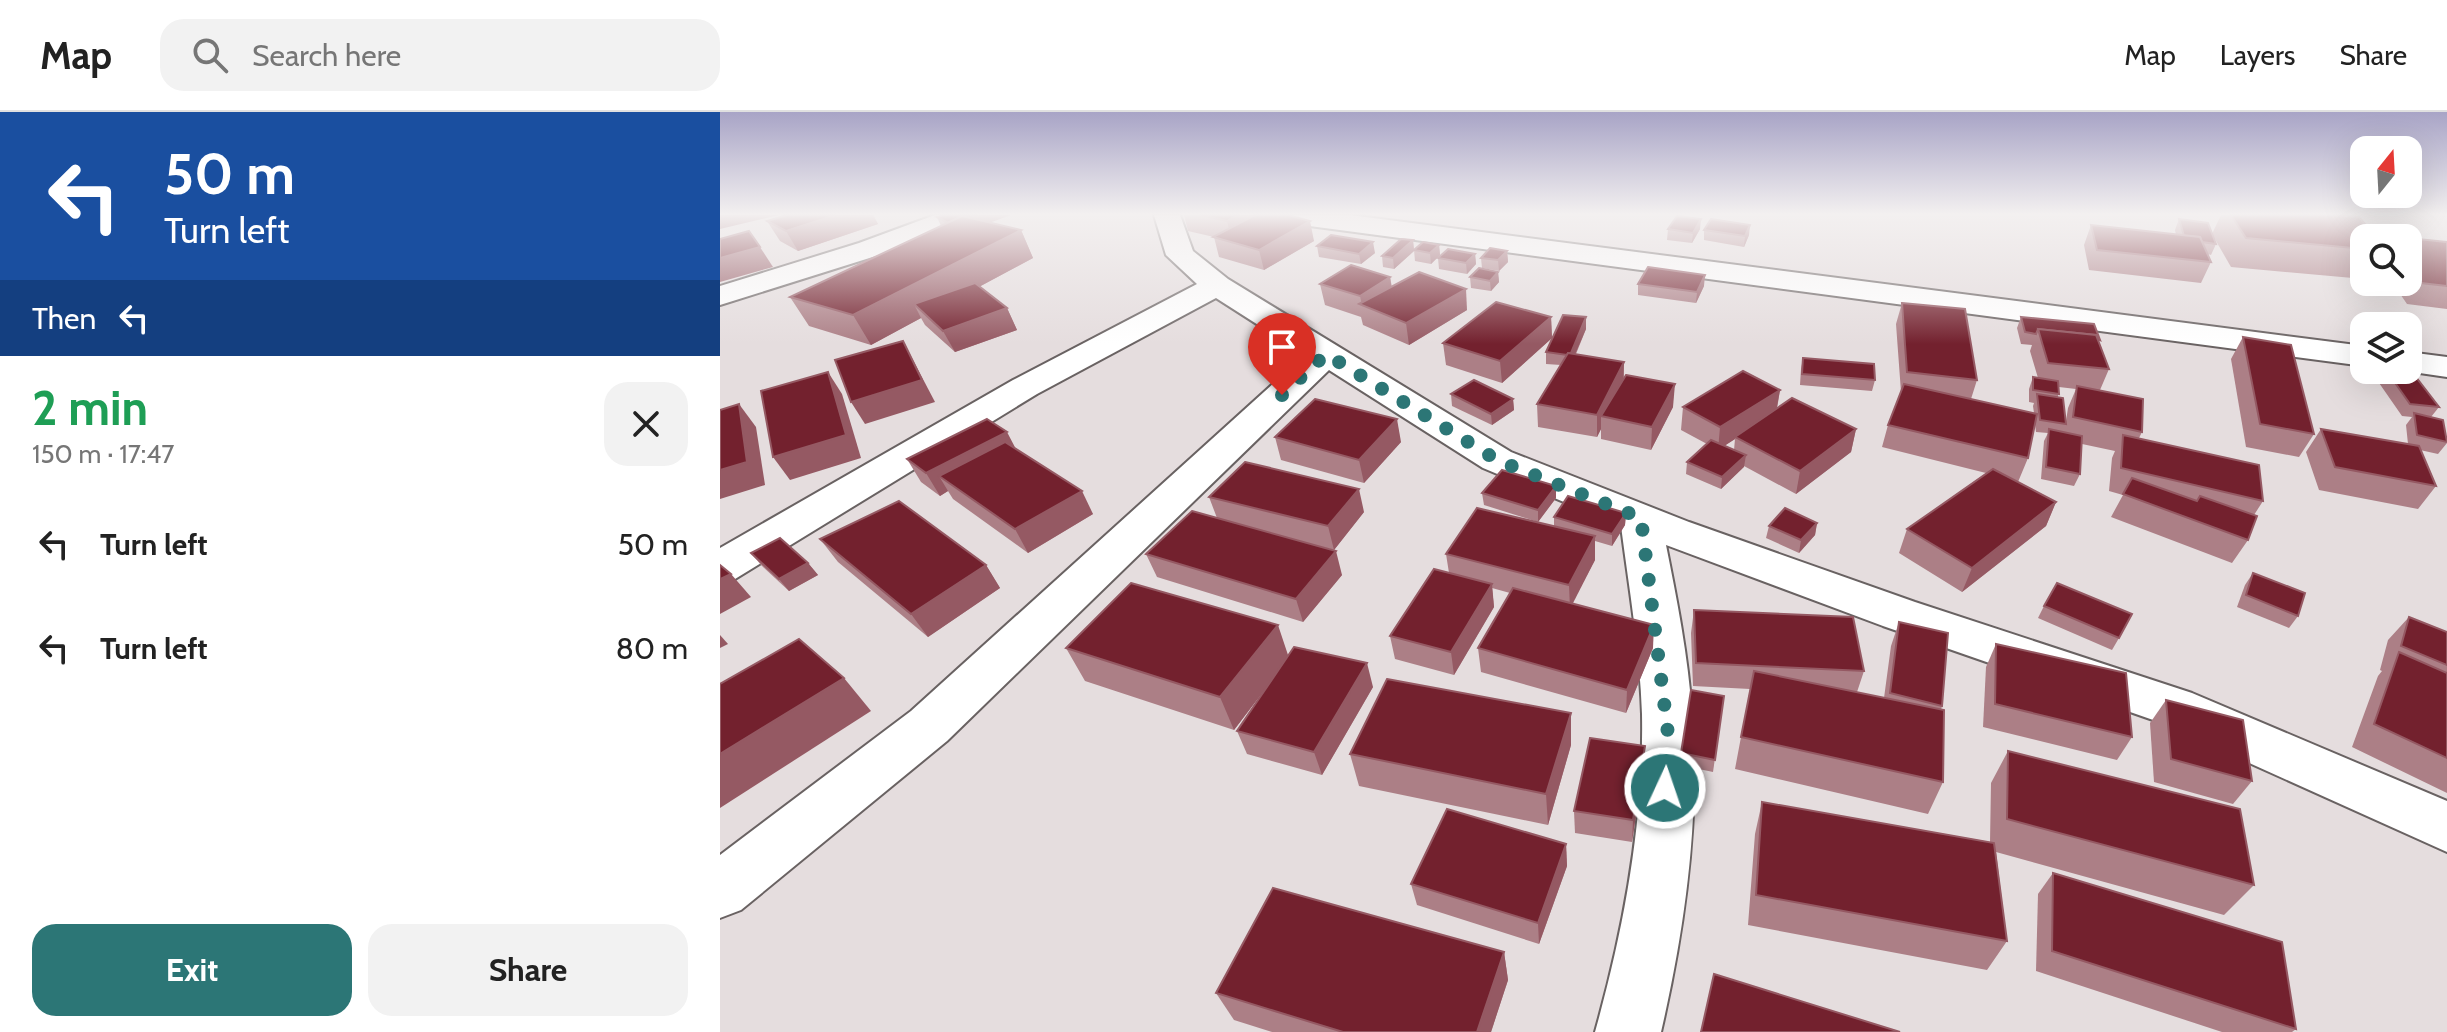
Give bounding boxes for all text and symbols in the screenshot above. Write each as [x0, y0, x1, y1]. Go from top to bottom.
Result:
search box [160, 19, 720, 91]
text: Map [40, 32, 112, 79]
icon: search [188, 33, 232, 77]
text: Search here [252, 37, 401, 74]
text: Map [2124, 38, 2176, 72]
text: Layers [2220, 38, 2295, 72]
text: Share [2339, 38, 2407, 72]
north arrow [2350, 136, 2422, 208]
map controls [2350, 136, 2422, 384]
text: 50 m [164, 140, 295, 208]
icon: left [32, 144, 136, 248]
text: Turn left [164, 208, 289, 252]
button: search [2350, 224, 2422, 296]
icon: left [112, 296, 156, 340]
text: Then [32, 300, 96, 337]
button: layers [2350, 312, 2422, 384]
pin [1248, 313, 1316, 395]
icon: arrive [1260, 325, 1304, 369]
text: 2 min [32, 379, 148, 437]
button: close [604, 382, 688, 466]
text: 150 m · 17:47 [32, 438, 174, 470]
icon: left [32, 522, 76, 566]
text: Turn left [100, 526, 208, 563]
text: 50 m [618, 526, 688, 563]
icon: left [32, 626, 76, 670]
text: Turn left [100, 630, 208, 667]
text: 80 m [616, 630, 688, 667]
position arrow [1623, 746, 1707, 830]
button: Exit [32, 924, 352, 1016]
button: Share [368, 924, 688, 1016]

